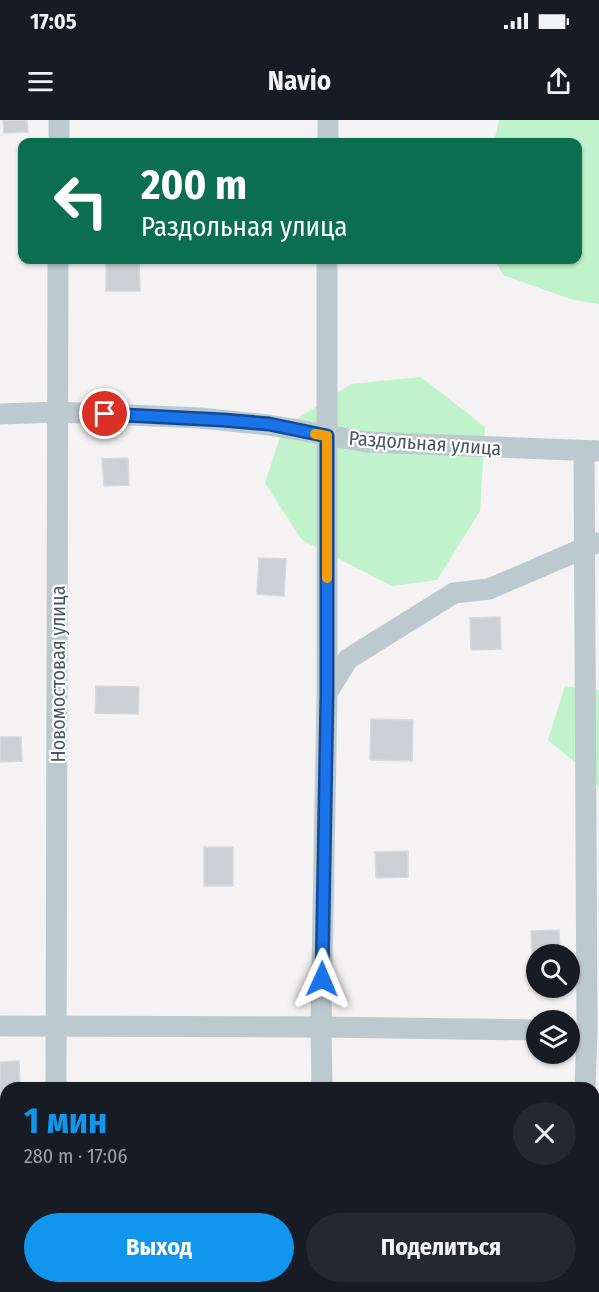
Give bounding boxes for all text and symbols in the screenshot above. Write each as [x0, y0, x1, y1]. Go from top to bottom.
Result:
text: 17:05 [30, 8, 77, 35]
icon: menu [24, 65, 57, 98]
text: Navio [268, 65, 331, 97]
icon: share [542, 65, 575, 98]
text: 200 m [141, 160, 247, 210]
icon: left [42, 162, 120, 240]
text: Раздольная улица [141, 211, 348, 243]
pin [79, 388, 130, 439]
icon: arrive [88, 397, 121, 430]
street label: Раздольная улица [348, 426, 502, 460]
street label: Новомостовая улица [46, 586, 70, 762]
map controls [526, 944, 580, 1064]
button: search [526, 944, 580, 998]
position arrow [290, 947, 354, 1011]
button: layers [526, 1010, 580, 1064]
text: 1 мин [24, 1099, 107, 1143]
button: close [513, 1102, 576, 1165]
text: 280 m · 17:06 [24, 1144, 127, 1168]
button: Выход [24, 1213, 294, 1282]
button: Поделиться [306, 1213, 576, 1282]

